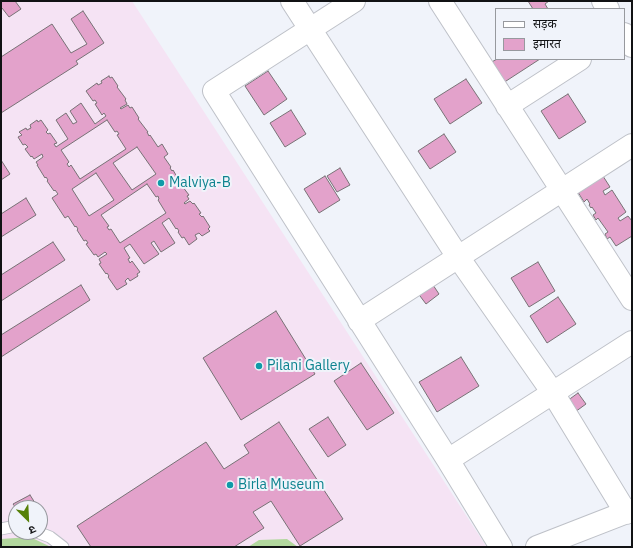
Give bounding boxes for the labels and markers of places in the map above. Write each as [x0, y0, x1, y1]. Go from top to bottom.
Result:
place label: Malviya-B [169, 175, 231, 191]
marker: Malviya-B [156, 178, 166, 188]
place label: Pilani Gallery [267, 358, 350, 374]
marker: Pilani Gallery [254, 361, 264, 371]
place label: Birla Museum [238, 477, 324, 493]
marker: Birla Museum [225, 480, 235, 490]

